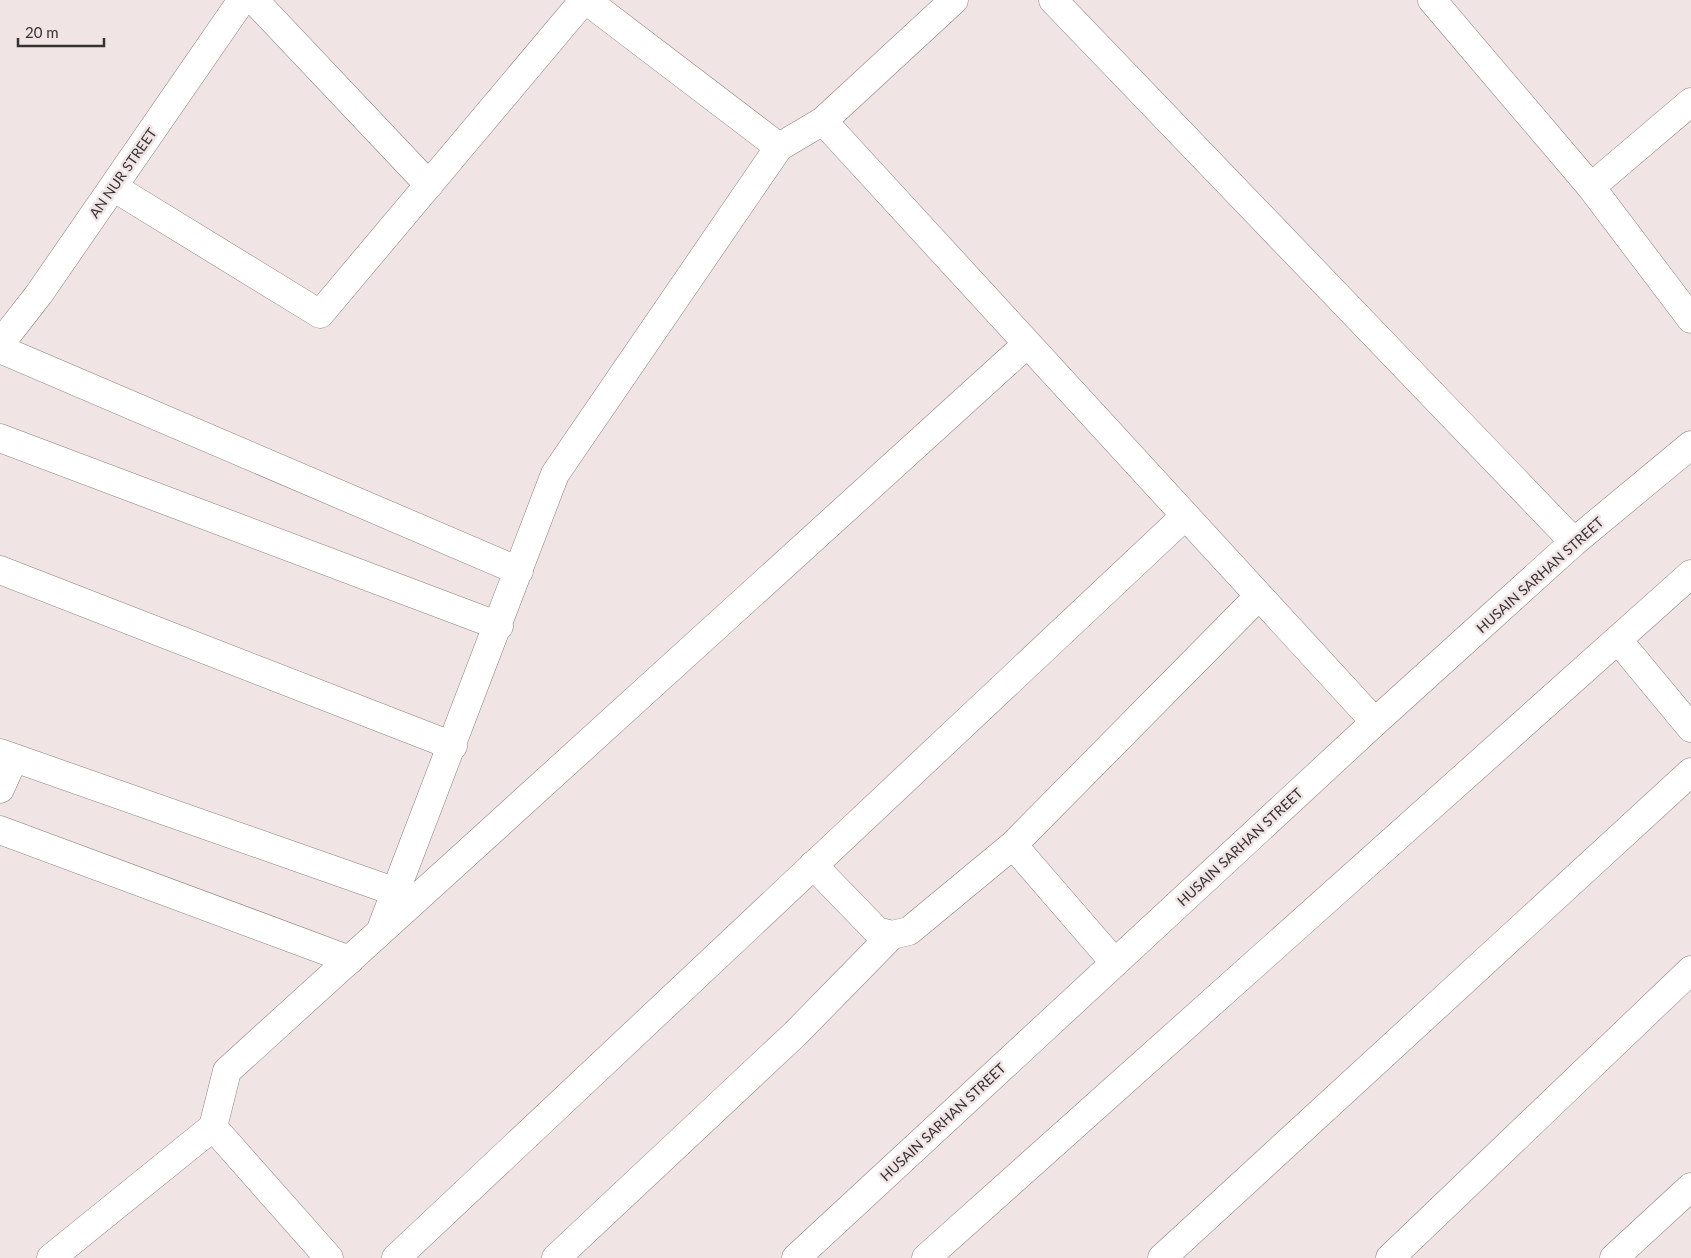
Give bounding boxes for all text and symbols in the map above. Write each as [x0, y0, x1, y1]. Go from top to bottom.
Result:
scale bar [18, 15, 104, 47]
text: 20 m [25, 23, 59, 41]
street label: AN NUR STREET [85, 124, 160, 221]
street label: HUSAIN SARHAN STREET [1473, 513, 1607, 636]
street label: HUSAIN SARHAN STREET [1173, 784, 1306, 909]
street label: HUSAIN SARHAN STREET [876, 1059, 1009, 1184]

